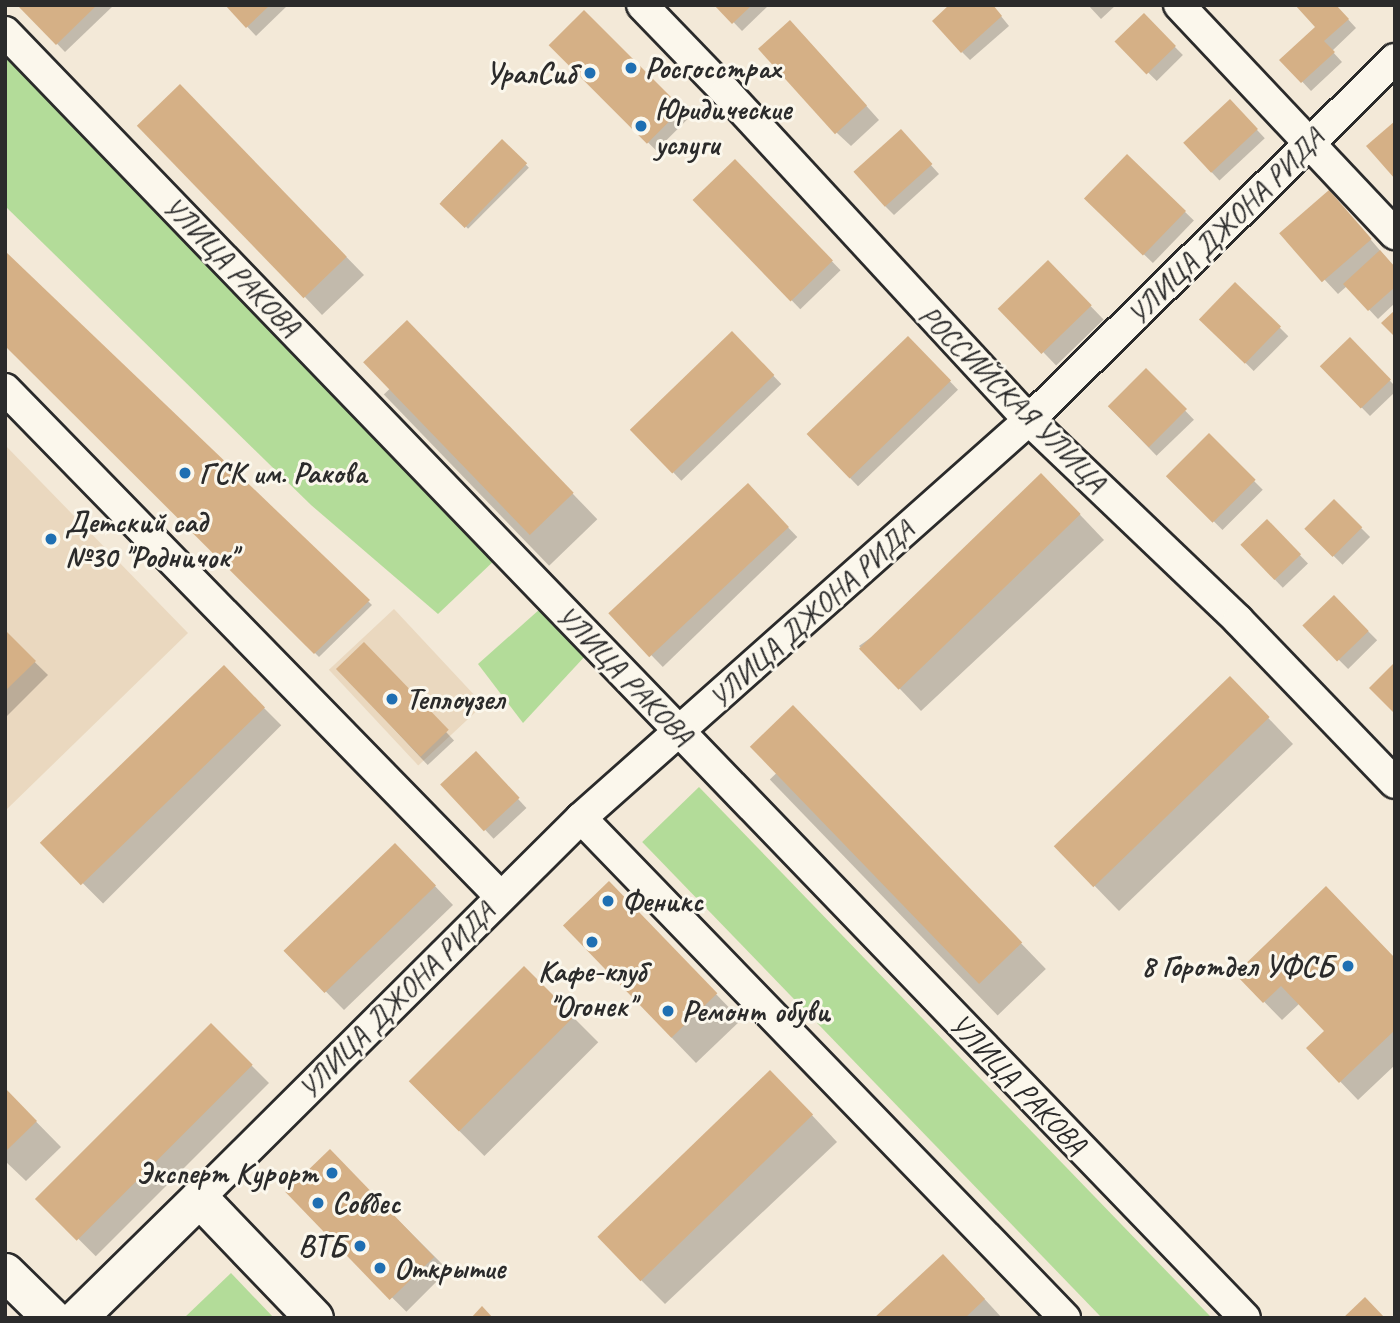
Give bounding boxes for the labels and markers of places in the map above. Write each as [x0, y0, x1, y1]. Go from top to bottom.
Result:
place label: Росгосстрах [645, 50, 780, 86]
place label: УралСиб [485, 55, 576, 91]
marker: Росгосстрах [623, 60, 639, 76]
marker: УралСиб [582, 65, 598, 81]
place label: Юридические услуги [655, 91, 791, 162]
marker: Юридические услуги [633, 118, 649, 134]
place label: ГСК им. Ракова [199, 455, 366, 491]
marker: ГСК им. Ракова [177, 465, 193, 481]
place label: Детский сад №30 "Родничок" [65, 504, 236, 574]
marker: Детский сад №30 "Родничок" [43, 531, 59, 547]
place label: Теплоузел [406, 681, 504, 717]
marker: Теплоузел [384, 691, 400, 707]
place label: Феникс [622, 883, 703, 919]
marker: Феникс [600, 893, 616, 909]
marker: Кафе-клуб "Огонек" [584, 934, 600, 950]
place label: 8 Горотдел УФСБ [1141, 948, 1334, 984]
place label: Кафе-клуб "Огонек" [538, 953, 646, 1024]
marker: 8 Горотдел УФСБ [1340, 958, 1356, 974]
place label: Ремонт обуви [682, 993, 828, 1029]
marker: Ремонт обуви [660, 1003, 676, 1019]
place label: Эксперт Курорт [140, 1155, 318, 1191]
marker: Эксперт Курорт [324, 1165, 340, 1181]
place label: Совбес [332, 1185, 400, 1221]
marker: Совбес [310, 1195, 326, 1211]
place label: ВТБ [298, 1228, 346, 1264]
marker: ВТБ [352, 1238, 368, 1254]
place label: Открытие [394, 1250, 505, 1286]
marker: Открытие [372, 1260, 388, 1276]

